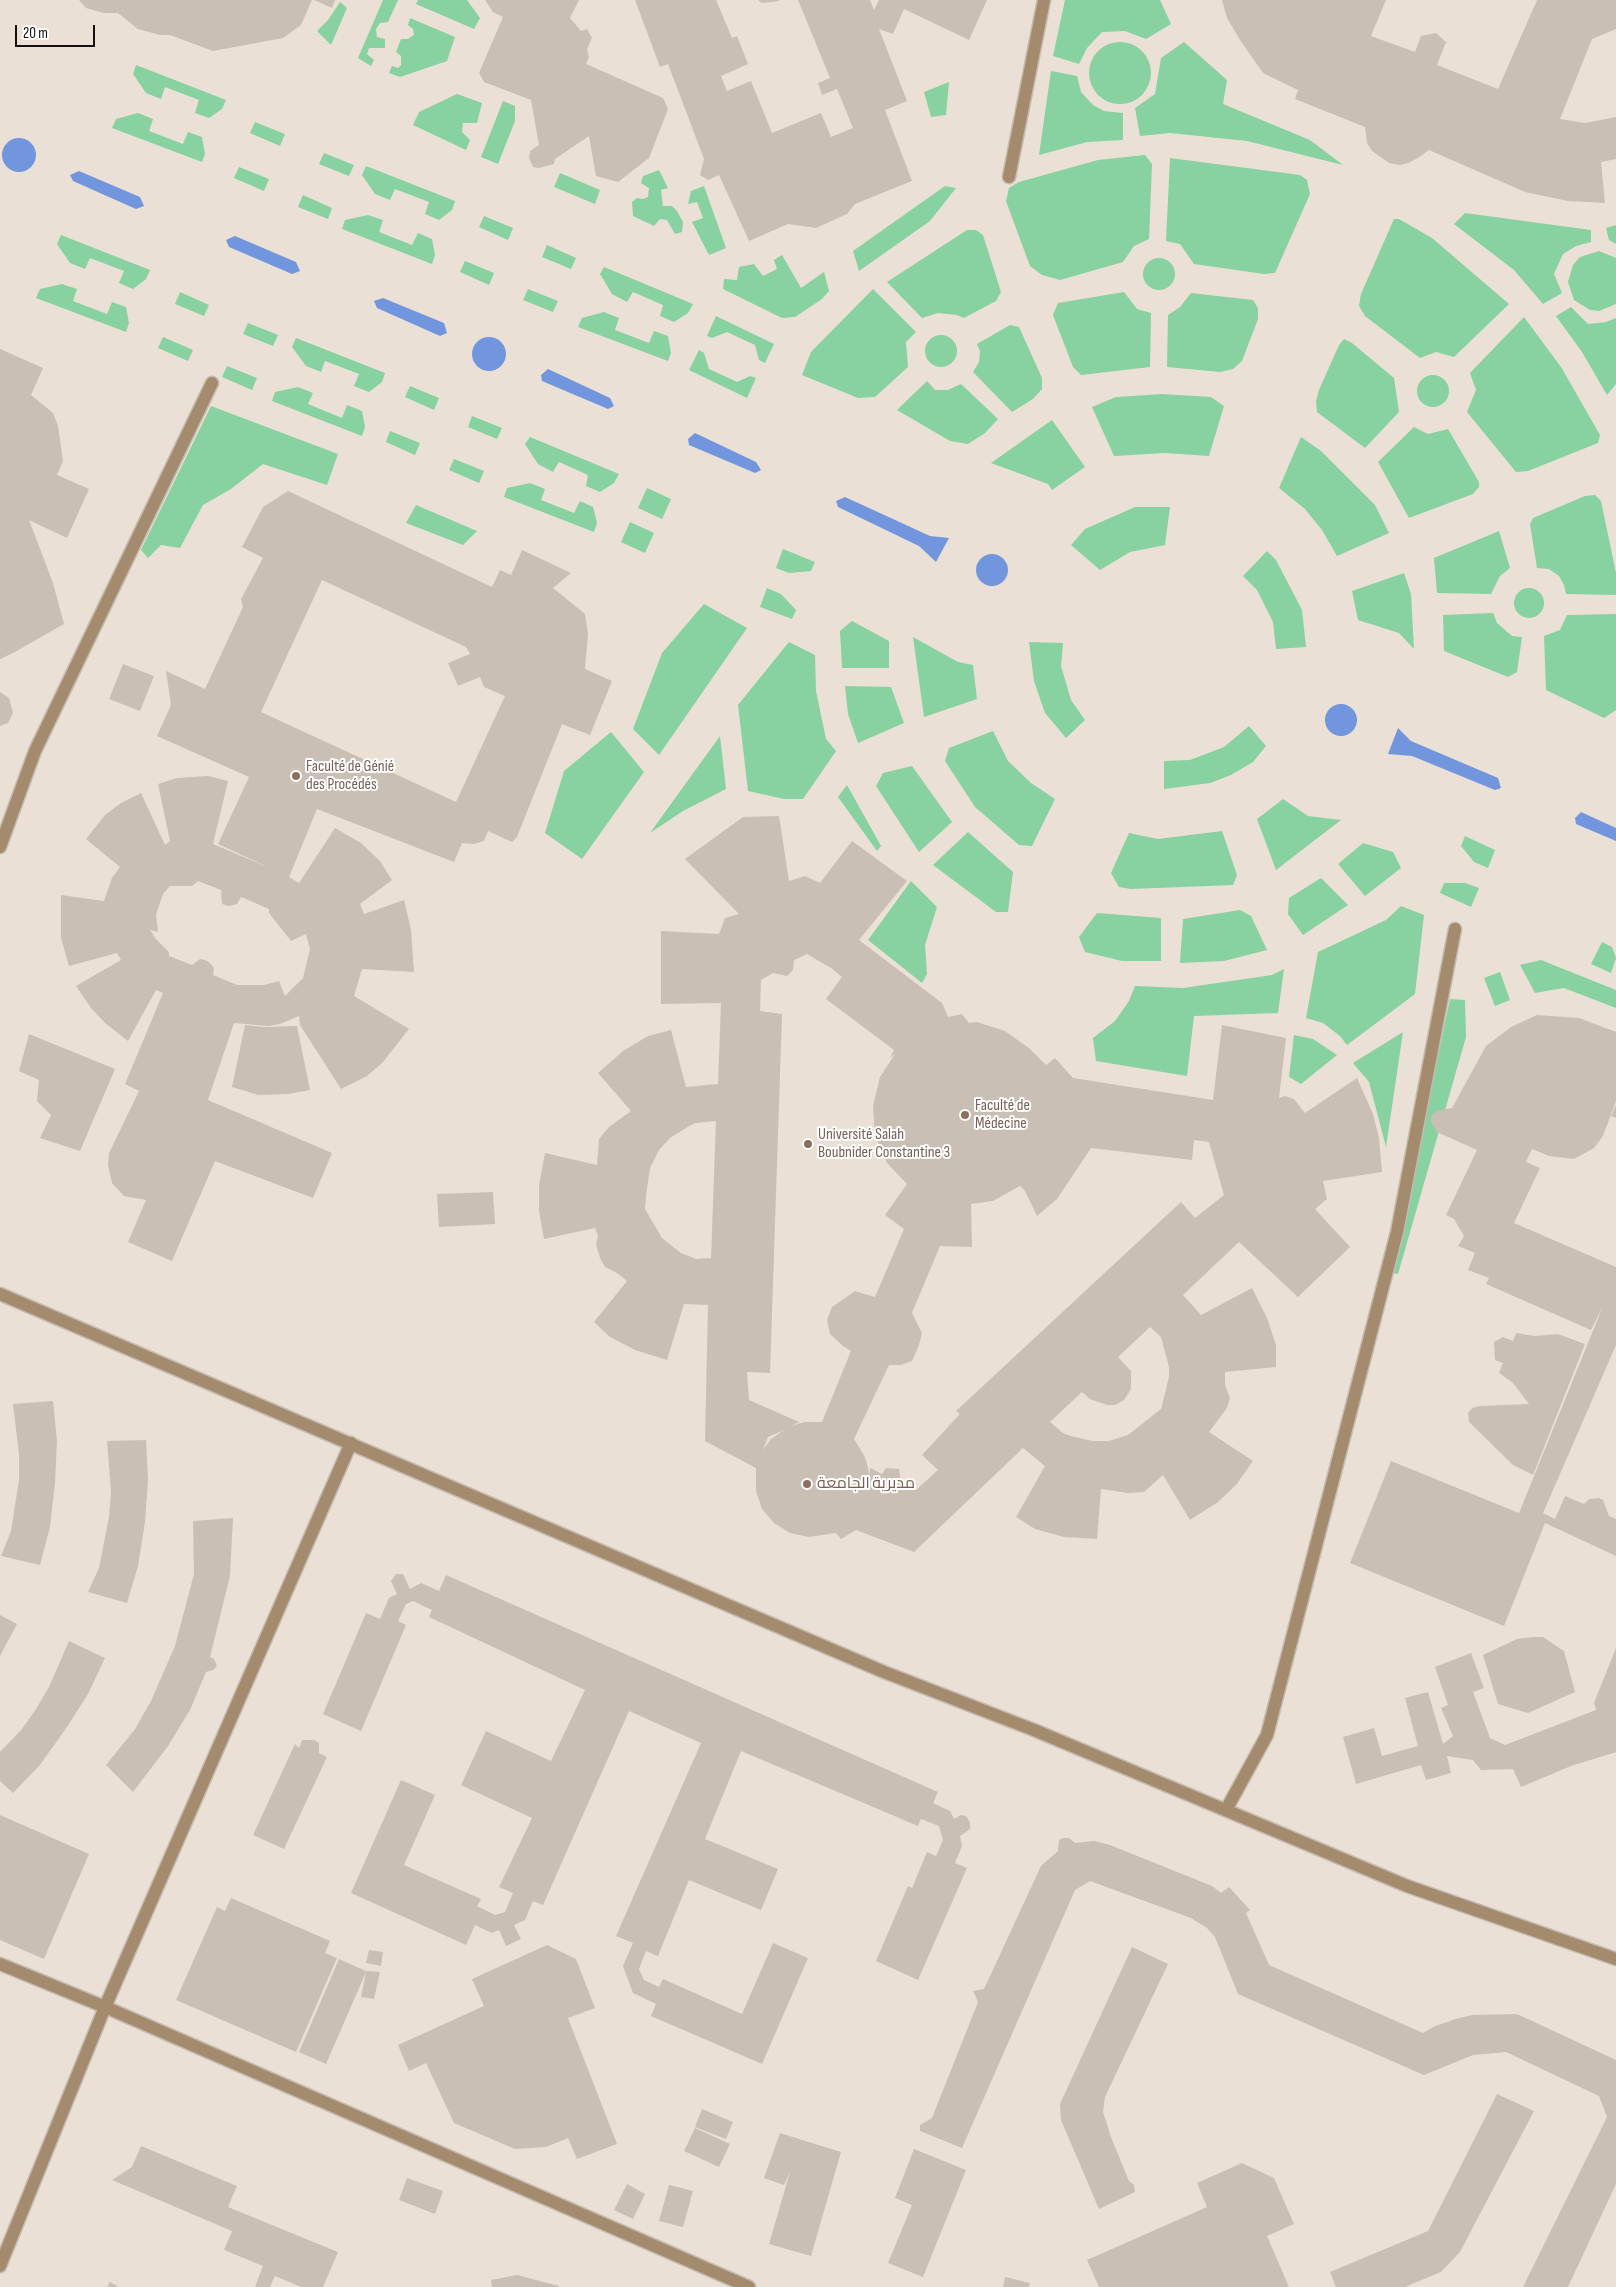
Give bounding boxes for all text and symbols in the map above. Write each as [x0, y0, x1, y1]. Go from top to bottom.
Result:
scale bar [18, 15, 98, 47]
text: 20 m [23, 24, 48, 43]
place label: Faculté de Génié des Procédés [306, 757, 394, 795]
marker: Faculté de Génié des Procédés [290, 770, 302, 782]
place label: Faculté de Médecine [975, 1096, 1030, 1134]
marker: Faculté de Médecine [959, 1109, 971, 1121]
place label: Université Salah Boubnider Constantine 3 [818, 1125, 950, 1163]
marker: Université Salah Boubnider Constantine 3 [802, 1138, 814, 1150]
place label: مديرية الجامعة [817, 1474, 915, 1494]
marker: مديرية الجامعة [801, 1478, 813, 1490]

